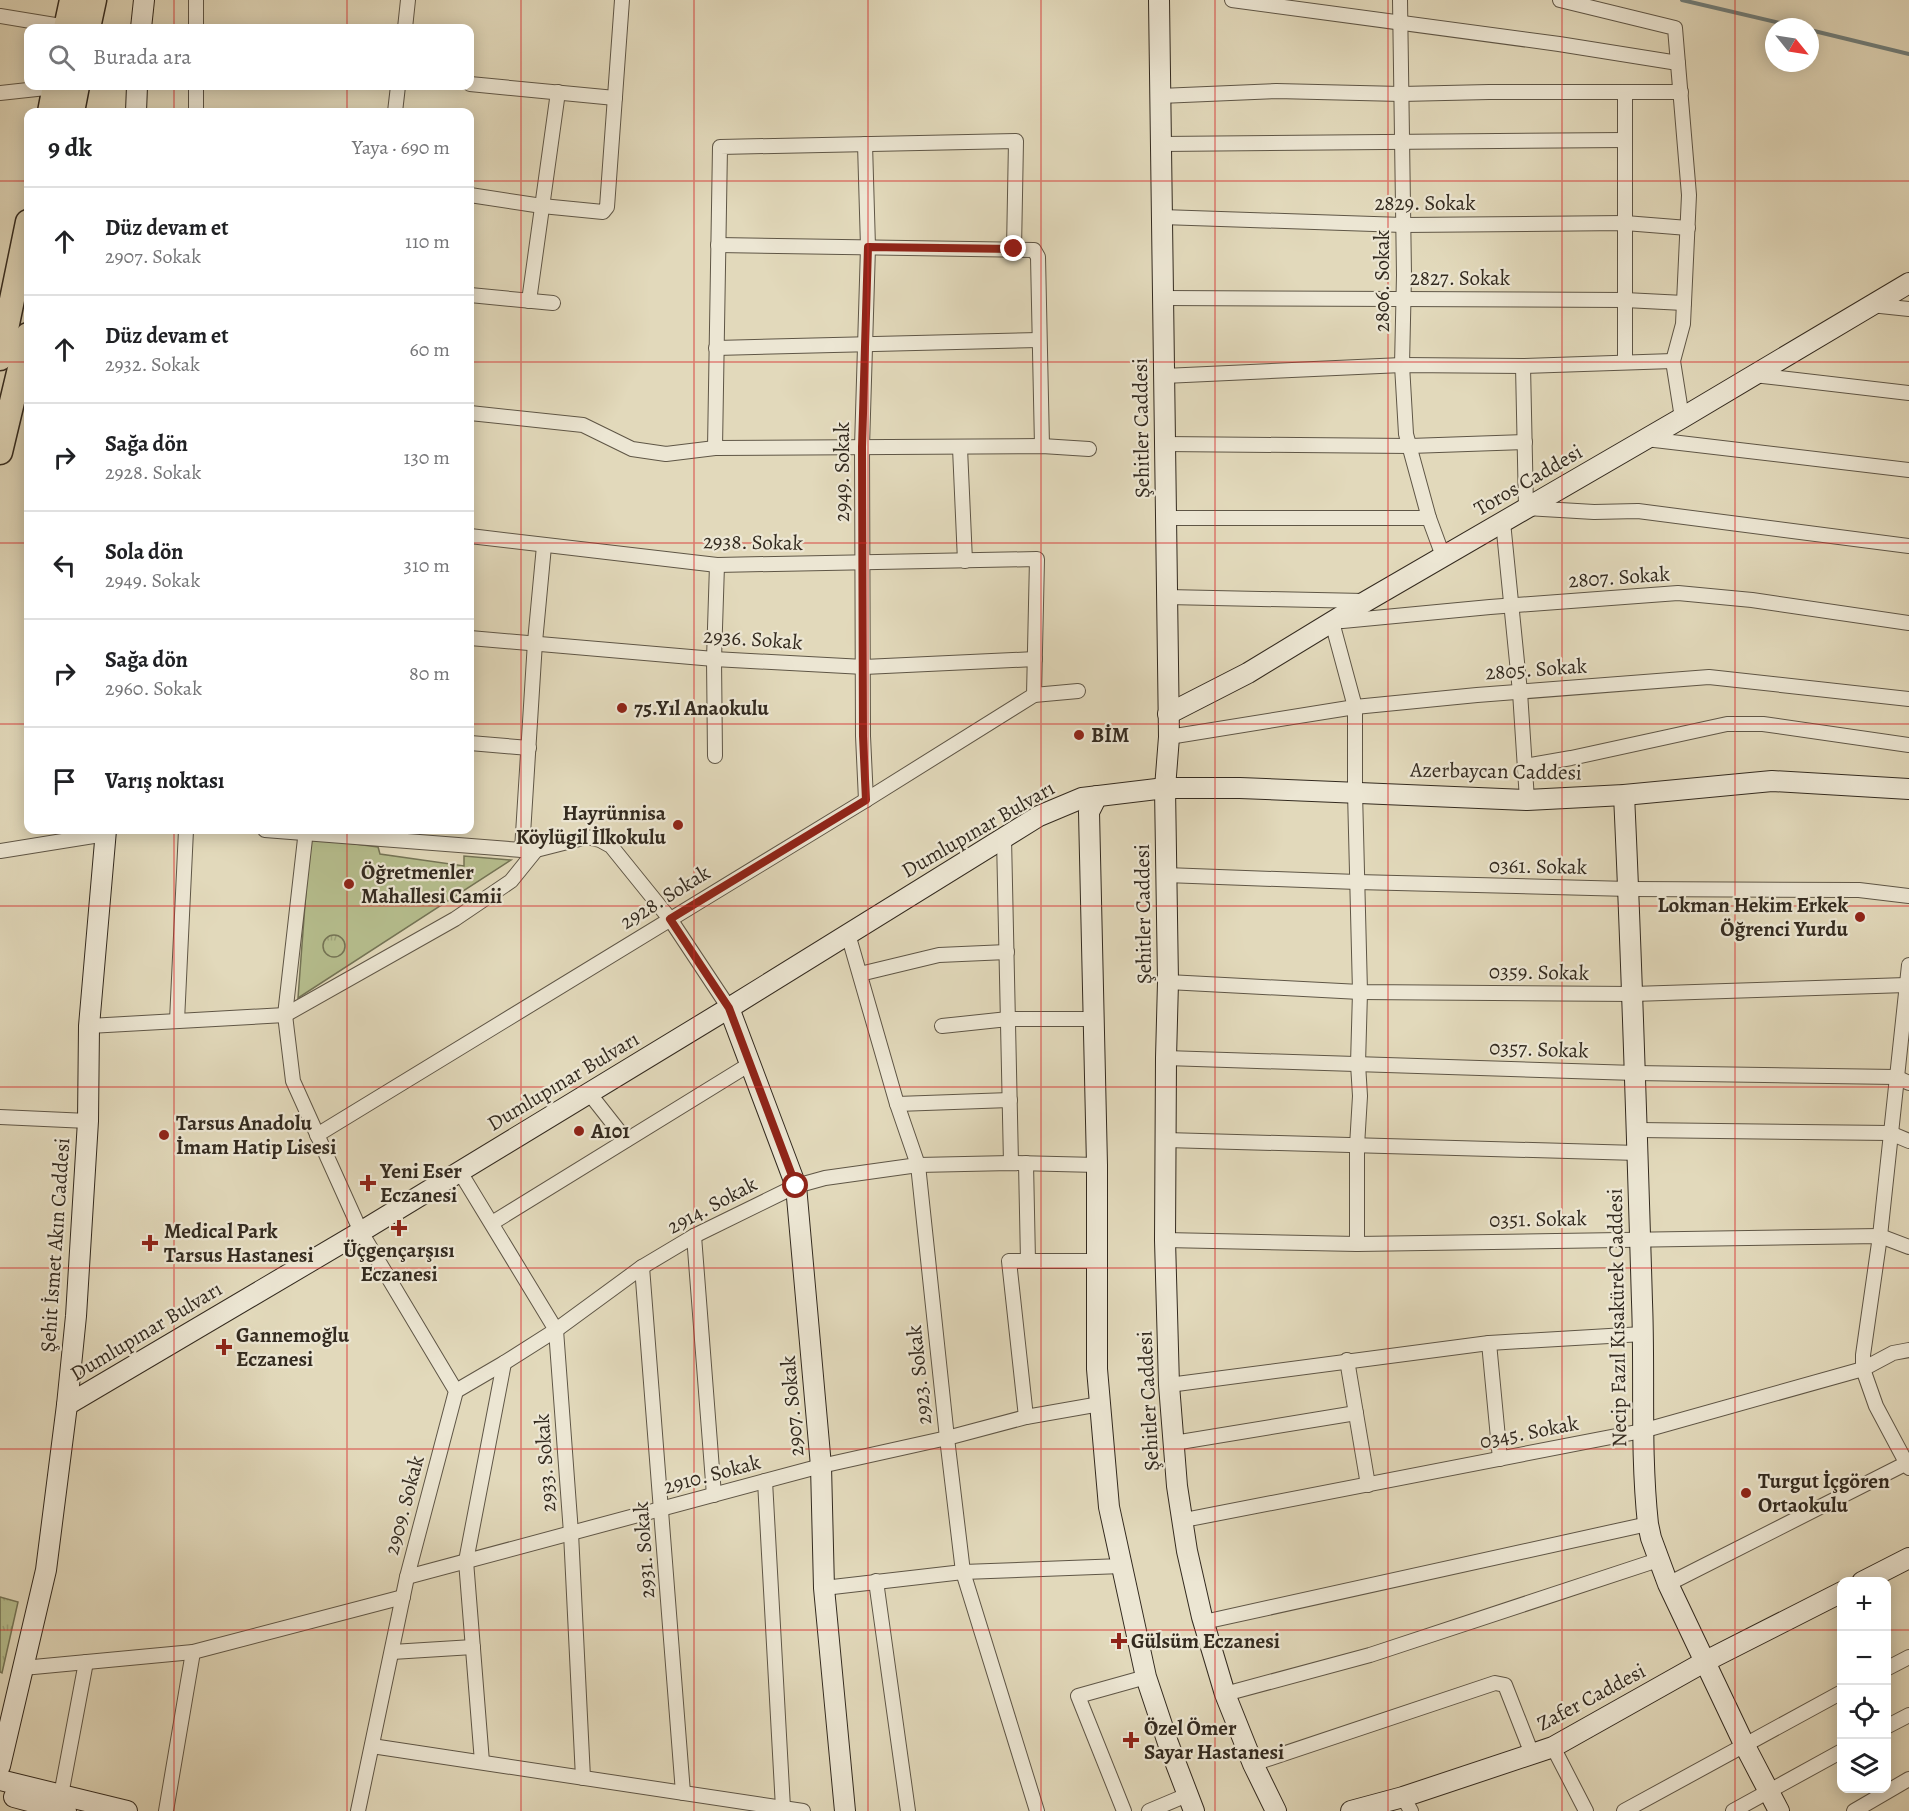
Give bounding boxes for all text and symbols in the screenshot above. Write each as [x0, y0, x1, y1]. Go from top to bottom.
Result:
north arrow [1765, 18, 1819, 72]
search box [24, 24, 474, 90]
icon: search [45, 41, 78, 74]
text: Burada ara [93, 42, 192, 72]
text: 9 dk [48, 130, 92, 165]
text: Yaya · 690 m [352, 134, 450, 161]
street label: 2829. Sokak [1374, 189, 1476, 217]
text: Düz devam et [105, 213, 228, 243]
icon: ahead [48, 225, 81, 258]
text: 110 m [405, 228, 450, 255]
street label: 2806. Sokak [1368, 229, 1396, 332]
route end [1000, 235, 1026, 261]
text: 2907. Sokak [105, 243, 201, 270]
street label: 2827. Sokak [1410, 264, 1511, 292]
text: Düz devam et [105, 321, 228, 351]
icon: ahead [48, 333, 81, 366]
text: 60 m [410, 336, 450, 363]
text: 2932. Sokak [105, 351, 200, 378]
street label: Şehitler Caddesi [1126, 358, 1156, 498]
street label: 2949. Sokak [828, 421, 856, 522]
text: Sağa dön [105, 429, 188, 459]
street label: Toros Caddesi [1469, 438, 1587, 522]
icon: right [48, 441, 81, 474]
text: 130 m [404, 444, 450, 471]
text: 2928. Sokak [105, 459, 201, 486]
street label: 2938. Sokak [703, 527, 804, 557]
text: Sola dön [105, 537, 183, 567]
icon: left [48, 549, 81, 582]
text: 310 m [404, 552, 450, 579]
street label: 2807. Sokak [1567, 559, 1671, 595]
text: 2949. Sokak [105, 567, 200, 594]
street label: 2936. Sokak [702, 622, 804, 656]
text: Sağa dön [105, 645, 188, 675]
street label: 2805. Sokak [1484, 651, 1588, 687]
icon: right [48, 657, 81, 690]
text: 80 m [409, 660, 450, 687]
text: 2960. Sokak [105, 675, 202, 702]
place label: 75.Yıl Anaokulu [634, 694, 769, 722]
marker: 75.Yıl Anaokulu [615, 701, 629, 715]
place label: BİM [1091, 721, 1130, 749]
marker: BİM [1072, 728, 1086, 742]
street label: Azerbaycan Caddesi [1409, 755, 1582, 786]
icon: arrive [48, 765, 81, 798]
text: Varış noktası [105, 766, 224, 796]
street label: Dumlupınar Bulvarı [896, 774, 1060, 884]
place label: Hayrünnisa Köylügil İlkokulu [516, 799, 667, 851]
marker: Hayrünnisa Köylügil İlkokulu [671, 818, 685, 832]
street label: Şehitler Caddesi [1128, 844, 1158, 984]
street label: 0361. Sokak [1489, 851, 1588, 881]
place label: Öğretmenler Mahallesi Camii [361, 858, 502, 910]
street label: 2928. Sokak [615, 858, 716, 936]
marker: Öğretmenler Mahallesi Camii [342, 877, 356, 891]
place label: Lokman Hekim Erkek Öğrenci Yurdu [1657, 891, 1849, 943]
marker: Lokman Hekim Erkek Öğrenci Yurdu [1853, 910, 1867, 924]
street label: 0359. Sokak [1489, 957, 1590, 987]
street label: Dumlupınar Bulvarı [482, 1025, 644, 1137]
street label: 0357. Sokak [1489, 1033, 1590, 1065]
place label: Tarsus Anadolu İmam Hatip Lisesi [176, 1109, 336, 1161]
place label: A101 [590, 1117, 630, 1145]
marker: A101 [572, 1124, 586, 1138]
marker: Tarsus Anadolu İmam Hatip Lisesi [157, 1128, 171, 1142]
street label: Şehit İsmet Akın Caddesi [34, 1137, 76, 1353]
place label: Yeni Eser Eczanesi [379, 1157, 462, 1209]
street label: 2914. Sokak [662, 1169, 762, 1240]
route start [782, 1172, 808, 1198]
marker: Yeni Eser Eczanesi [361, 1176, 375, 1190]
street label: Necip Fazıl Kısakürek Caddesi [1601, 1188, 1633, 1448]
street label: 0351. Sokak [1489, 1204, 1588, 1234]
place label: Medical Park Tarsus Hastanesi [164, 1217, 314, 1269]
marker: Üçgençarşısı Eczanesi [392, 1221, 406, 1235]
marker: Medical Park Tarsus Hastanesi [141, 1234, 159, 1252]
place label: Üçgençarşısı Eczanesi [343, 1236, 455, 1288]
street label: Dumlupınar Bulvarı [65, 1275, 227, 1387]
place label: Gannemoğlu Eczanesi [236, 1321, 350, 1373]
street label: 2923. Sokak [900, 1323, 938, 1426]
street label: Şehitler Caddesi [1130, 1330, 1166, 1472]
marker: Gannemoğlu Eczanesi [217, 1340, 231, 1354]
street label: 2907. Sokak [774, 1354, 810, 1458]
street label: 0345. Sokak [1477, 1409, 1581, 1455]
street label: 2933. Sokak [528, 1412, 562, 1513]
street label: 2910. Sokak [660, 1447, 764, 1500]
street label: 2909. Sokak [377, 1452, 431, 1558]
place label: Turgut İçgören Ortaokulu [1758, 1467, 1890, 1519]
marker: Turgut İçgören Ortaokulu [1739, 1486, 1753, 1500]
street label: 2931. Sokak [627, 1500, 661, 1599]
map controls [1837, 1577, 1891, 1793]
button: + [1837, 1577, 1891, 1631]
place label: Gülsüm Eczanesi [1131, 1627, 1280, 1655]
button: − [1837, 1631, 1891, 1685]
marker: Gülsüm Eczanesi [1112, 1634, 1126, 1648]
street label: Zafer Caddesi [1532, 1657, 1650, 1737]
button: locate [1837, 1685, 1891, 1739]
place label: Özel Ömer Sayar Hastanesi [1144, 1714, 1284, 1766]
marker: Özel Ömer Sayar Hastanesi [1122, 1731, 1140, 1749]
button: layers [1837, 1739, 1891, 1793]

